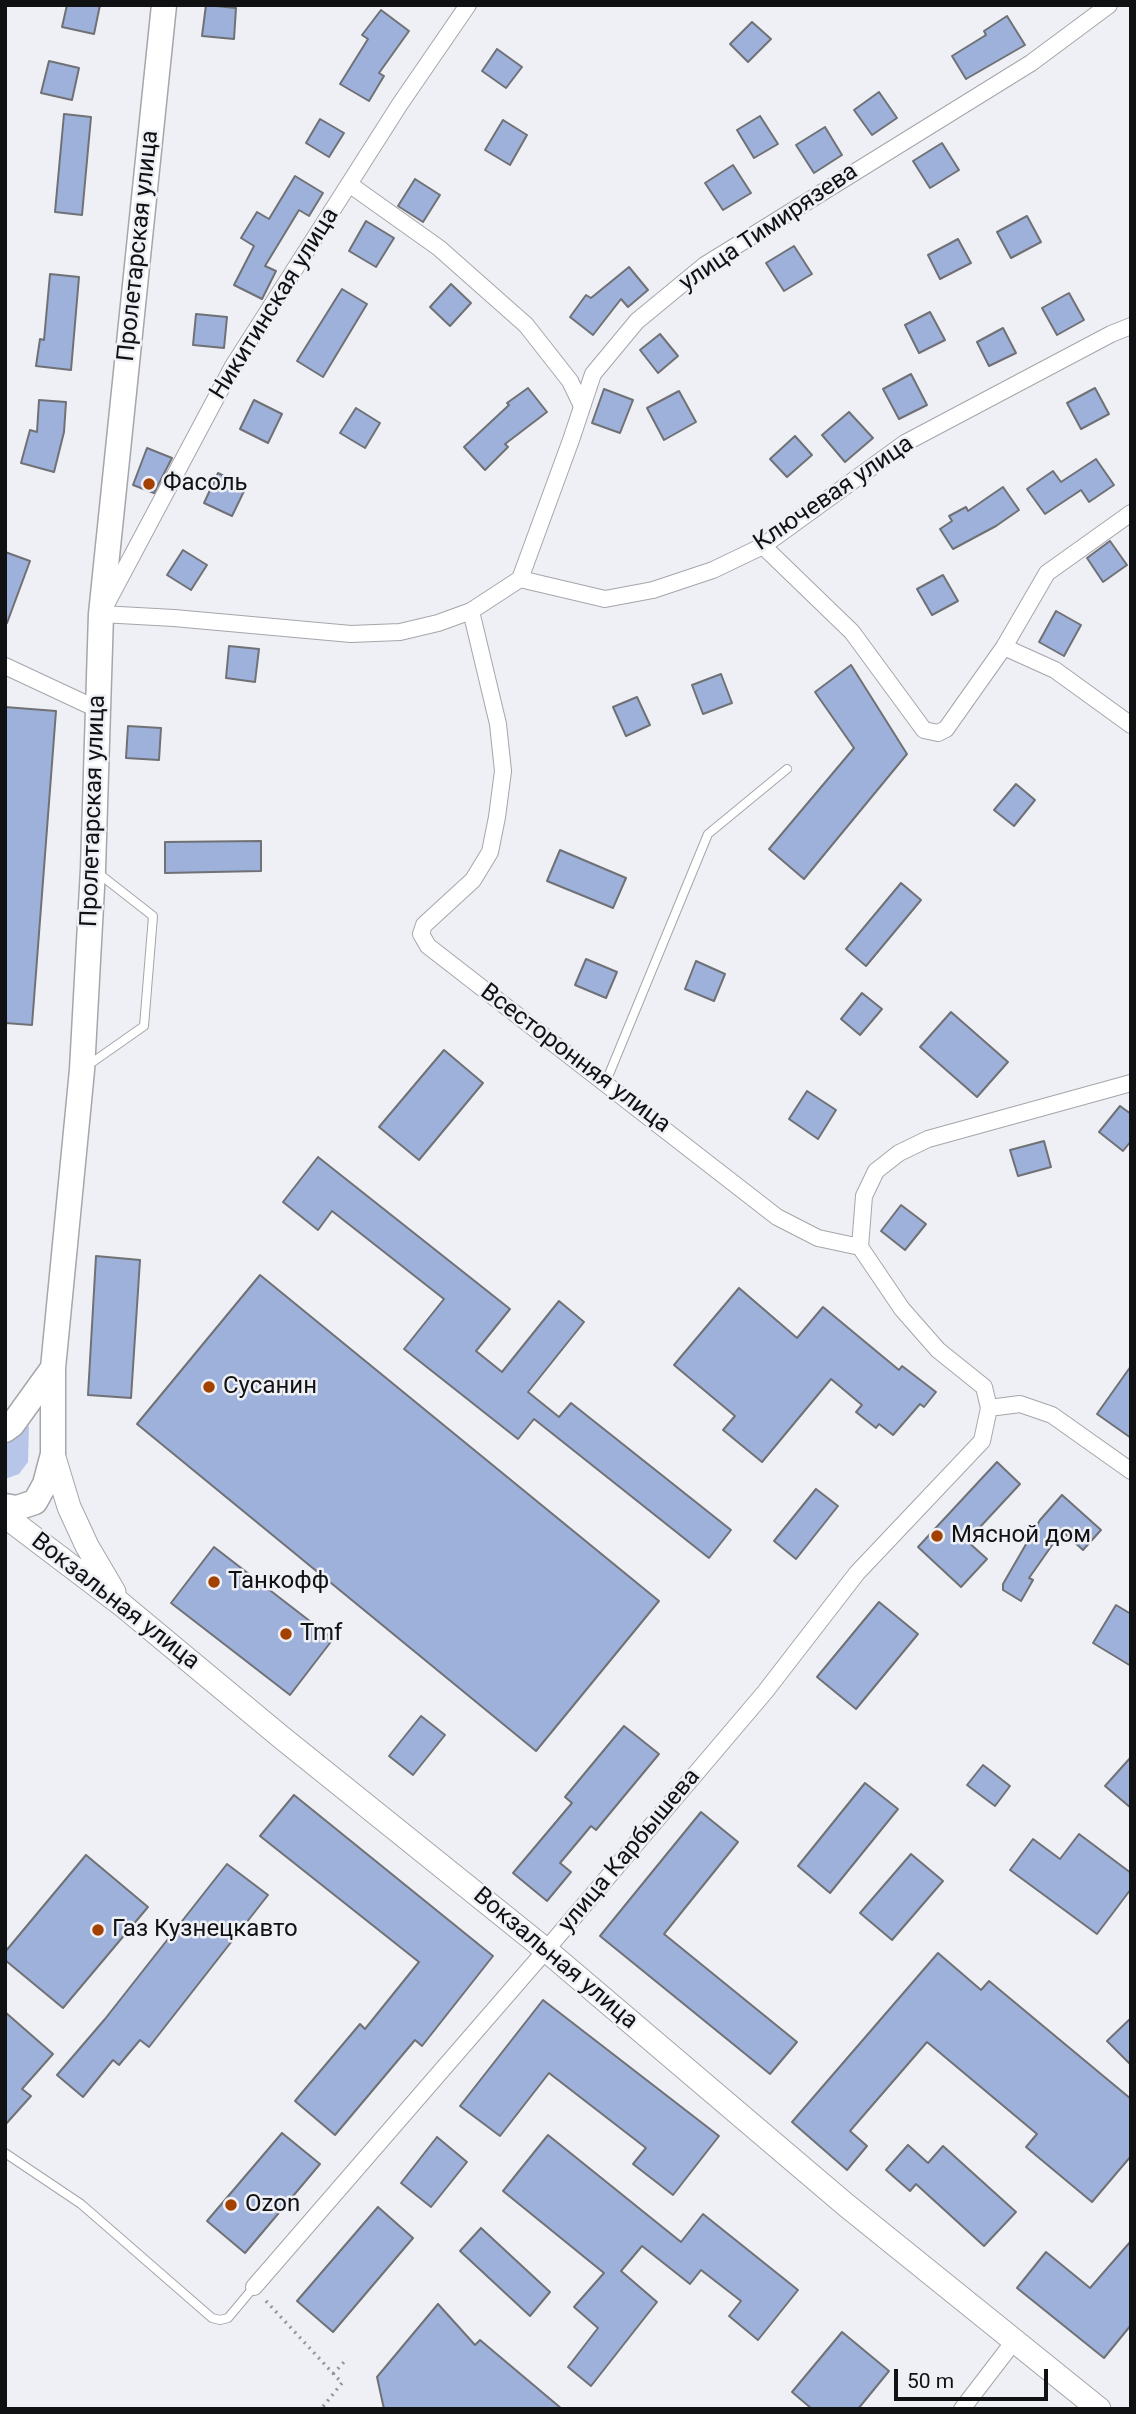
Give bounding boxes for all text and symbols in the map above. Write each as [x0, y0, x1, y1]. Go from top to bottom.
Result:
street label: Пролетарская улица [113, 129, 165, 363]
street label: улица Тимирязева [674, 158, 864, 298]
street label: Никитинская улица [204, 203, 346, 405]
street label: Ключевая улица [749, 430, 919, 558]
place label: Фасоль [163, 470, 248, 498]
marker: Фасоль [141, 476, 157, 492]
street label: Пролетарская улица [76, 695, 112, 927]
street label: Всесторонняя улица [474, 978, 676, 1140]
place label: Сусанин [223, 1373, 317, 1401]
marker: Сусанин [201, 1379, 217, 1395]
place label: Мясной дом [951, 1522, 1091, 1550]
street label: Вокзальная улица [25, 1527, 205, 1677]
marker: Мясной дом [929, 1528, 945, 1544]
place label: Танкофф [228, 1568, 329, 1596]
marker: Танкофф [206, 1574, 222, 1590]
place label: Tmf [300, 1620, 342, 1648]
marker: Tmf [278, 1626, 294, 1642]
street label: улица Карбышева [553, 1763, 707, 1939]
street label: Вокзальная улица [467, 1882, 643, 2036]
place label: Газ Кузнецкавто [112, 1916, 298, 1944]
marker: Газ Кузнецкавто [90, 1922, 106, 1938]
place label: Ozon [245, 2191, 300, 2219]
marker: Ozon [223, 2197, 239, 2213]
scale bar [898, 2354, 1052, 2398]
text: 50 m [907, 2369, 954, 2393]

